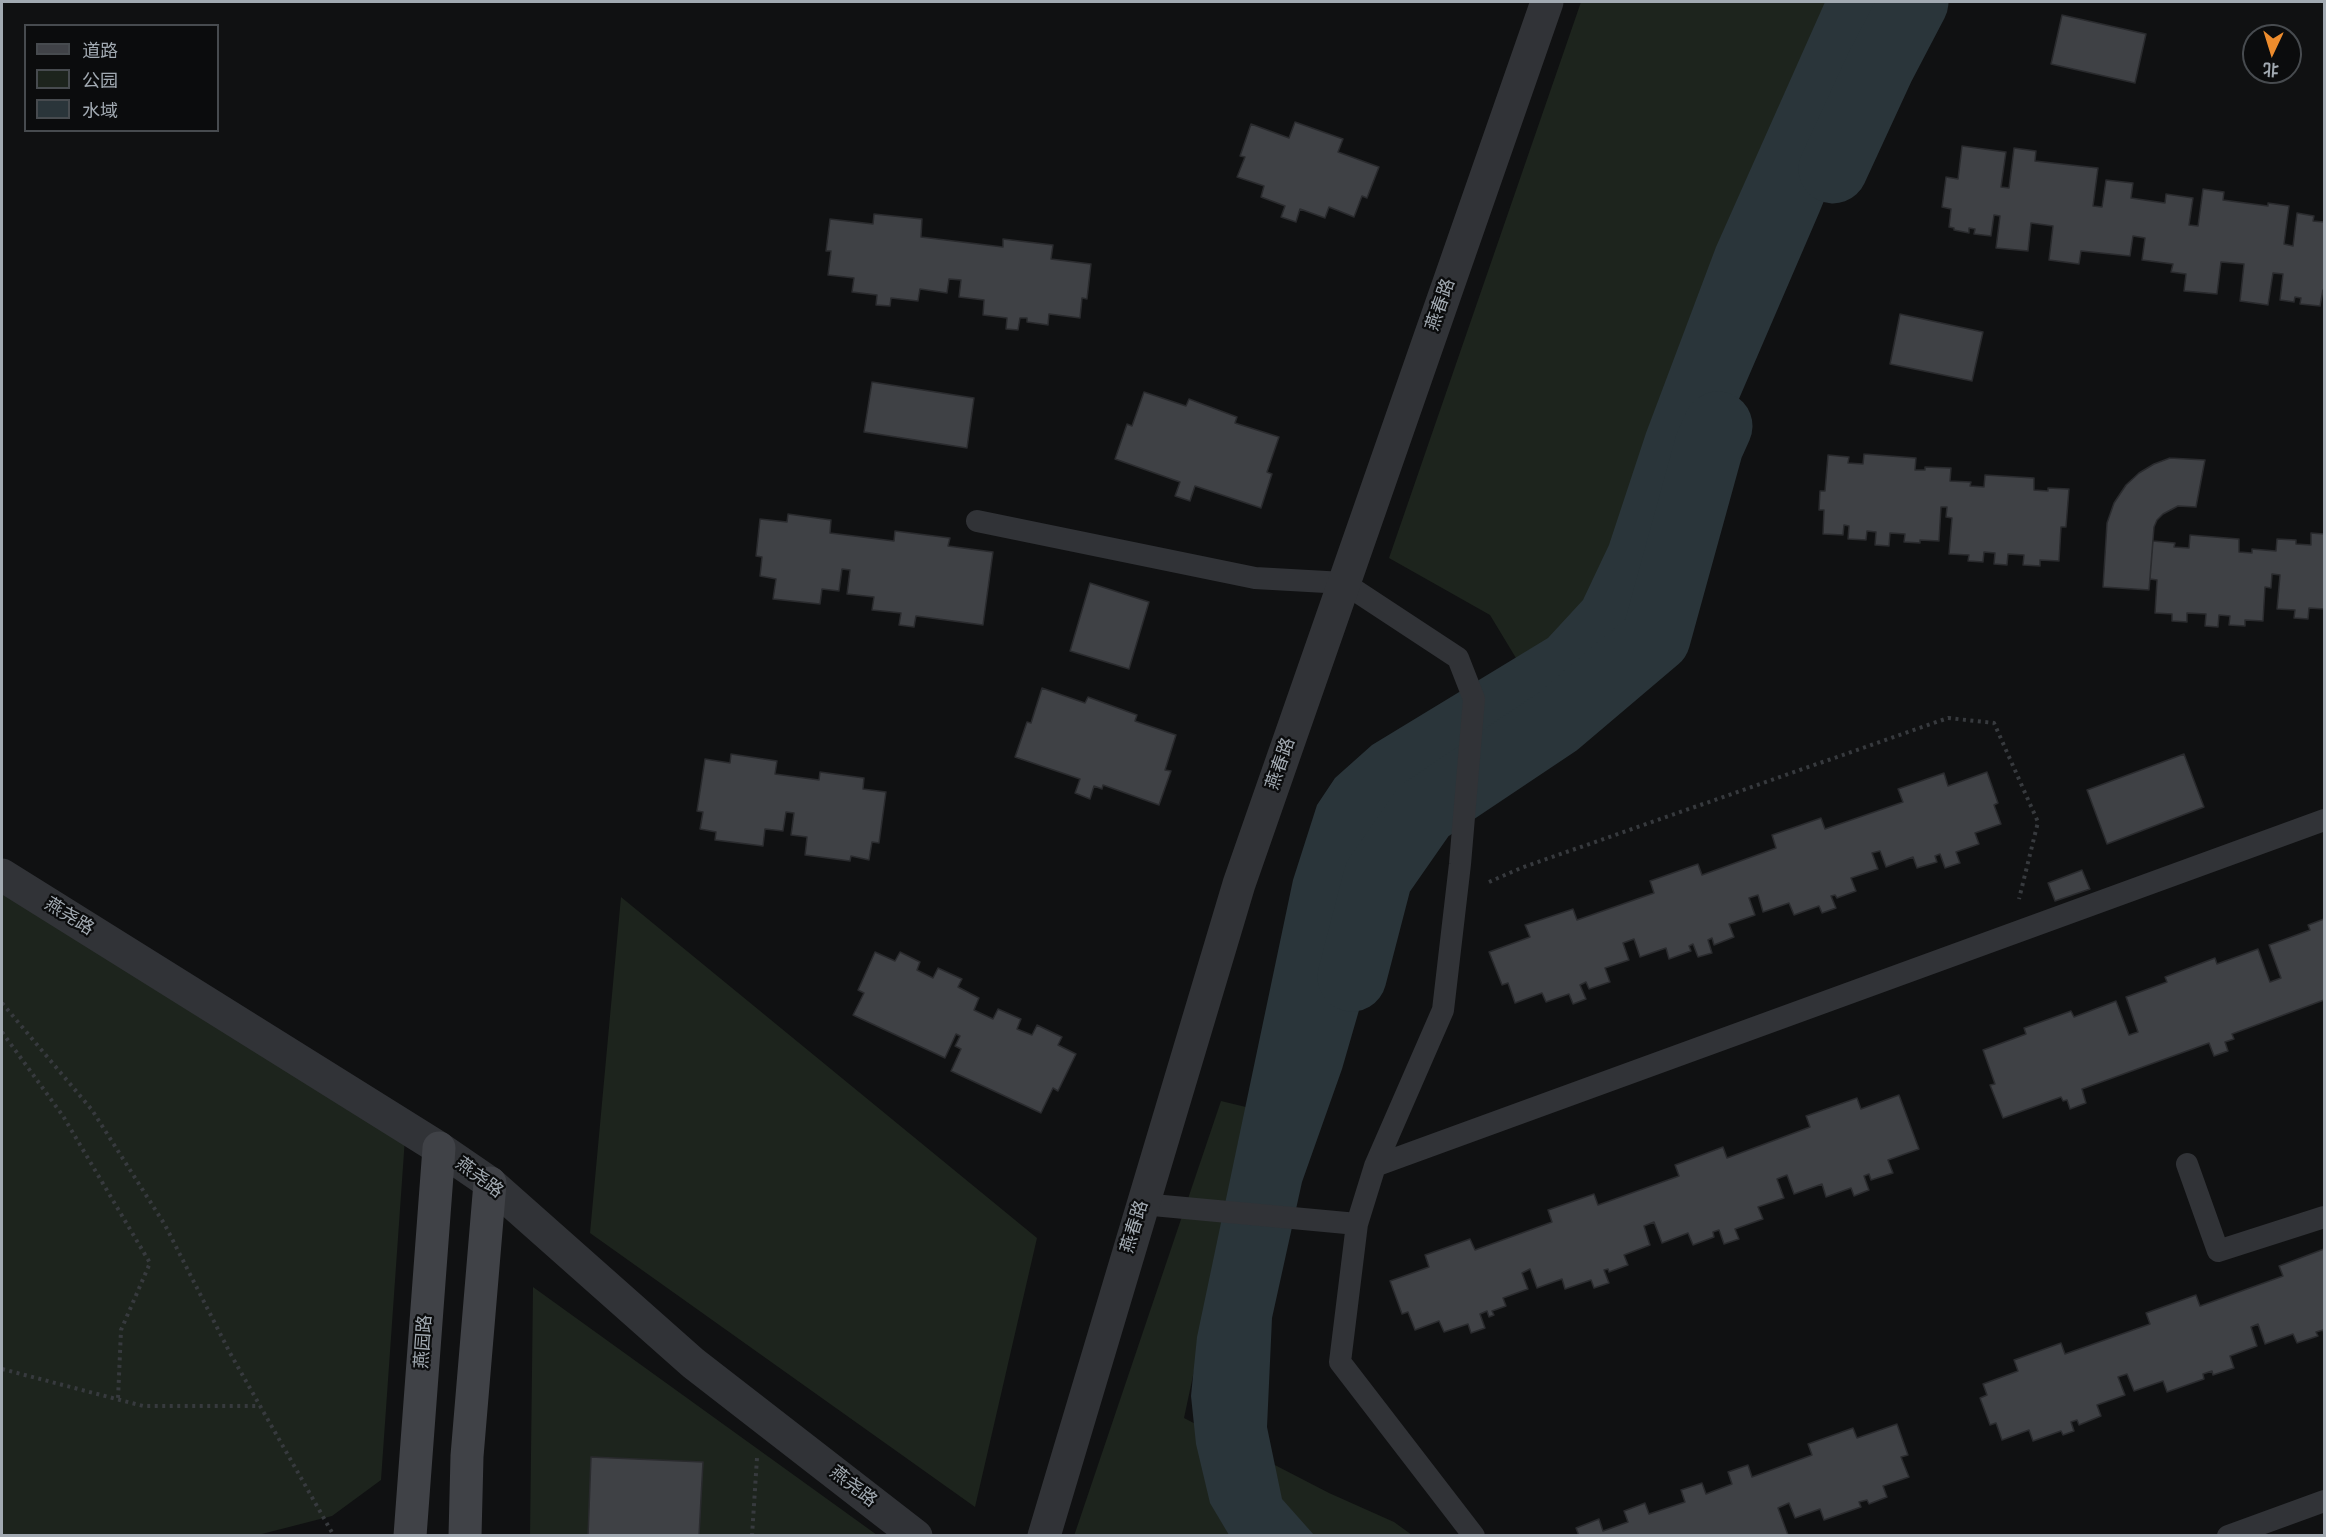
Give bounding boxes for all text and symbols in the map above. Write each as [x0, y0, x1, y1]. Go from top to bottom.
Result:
legend [24, 24, 219, 132]
north arrow [2242, 24, 2302, 84]
text: 道路 [82, 38, 118, 63]
text: 北 [2262, 58, 2280, 81]
text: 公园 [82, 68, 118, 93]
text: 水域 [82, 98, 118, 123]
street label: 燕春路 [1422, 276, 1460, 334]
street label: 燕春路 [1262, 735, 1300, 793]
street label: 燕尧路 [40, 894, 98, 940]
street label: 燕尧路 [451, 1153, 507, 1203]
street label: 燕春路 [1117, 1198, 1153, 1256]
street label: 燕园路 [411, 1314, 437, 1370]
street label: 燕尧路 [825, 1462, 881, 1512]

